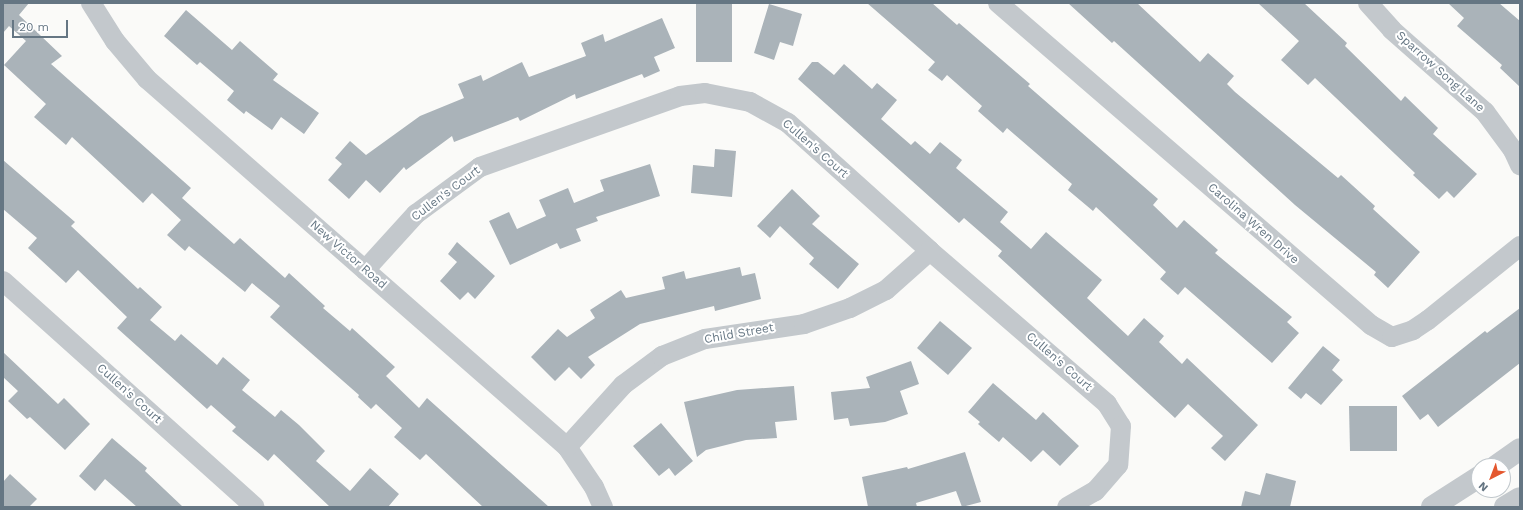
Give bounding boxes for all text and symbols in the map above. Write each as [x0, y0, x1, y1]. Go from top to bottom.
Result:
scale bar [14, 12, 70, 38]
text: 20 m [19, 20, 49, 34]
street label: Sparrow Song Lane [1393, 29, 1487, 115]
street label: Cullen's Court [779, 116, 851, 182]
street label: Cullen's Court [409, 163, 483, 225]
street label: Carolina Wren Drive [1204, 180, 1302, 268]
street label: New Victor Road [306, 217, 390, 293]
street label: Child Street [703, 321, 775, 347]
street label: Cullen's Court [1023, 329, 1095, 395]
street label: Cullen's Court [94, 361, 164, 427]
north arrow [1471, 458, 1511, 498]
text: N [1476, 479, 1491, 494]

